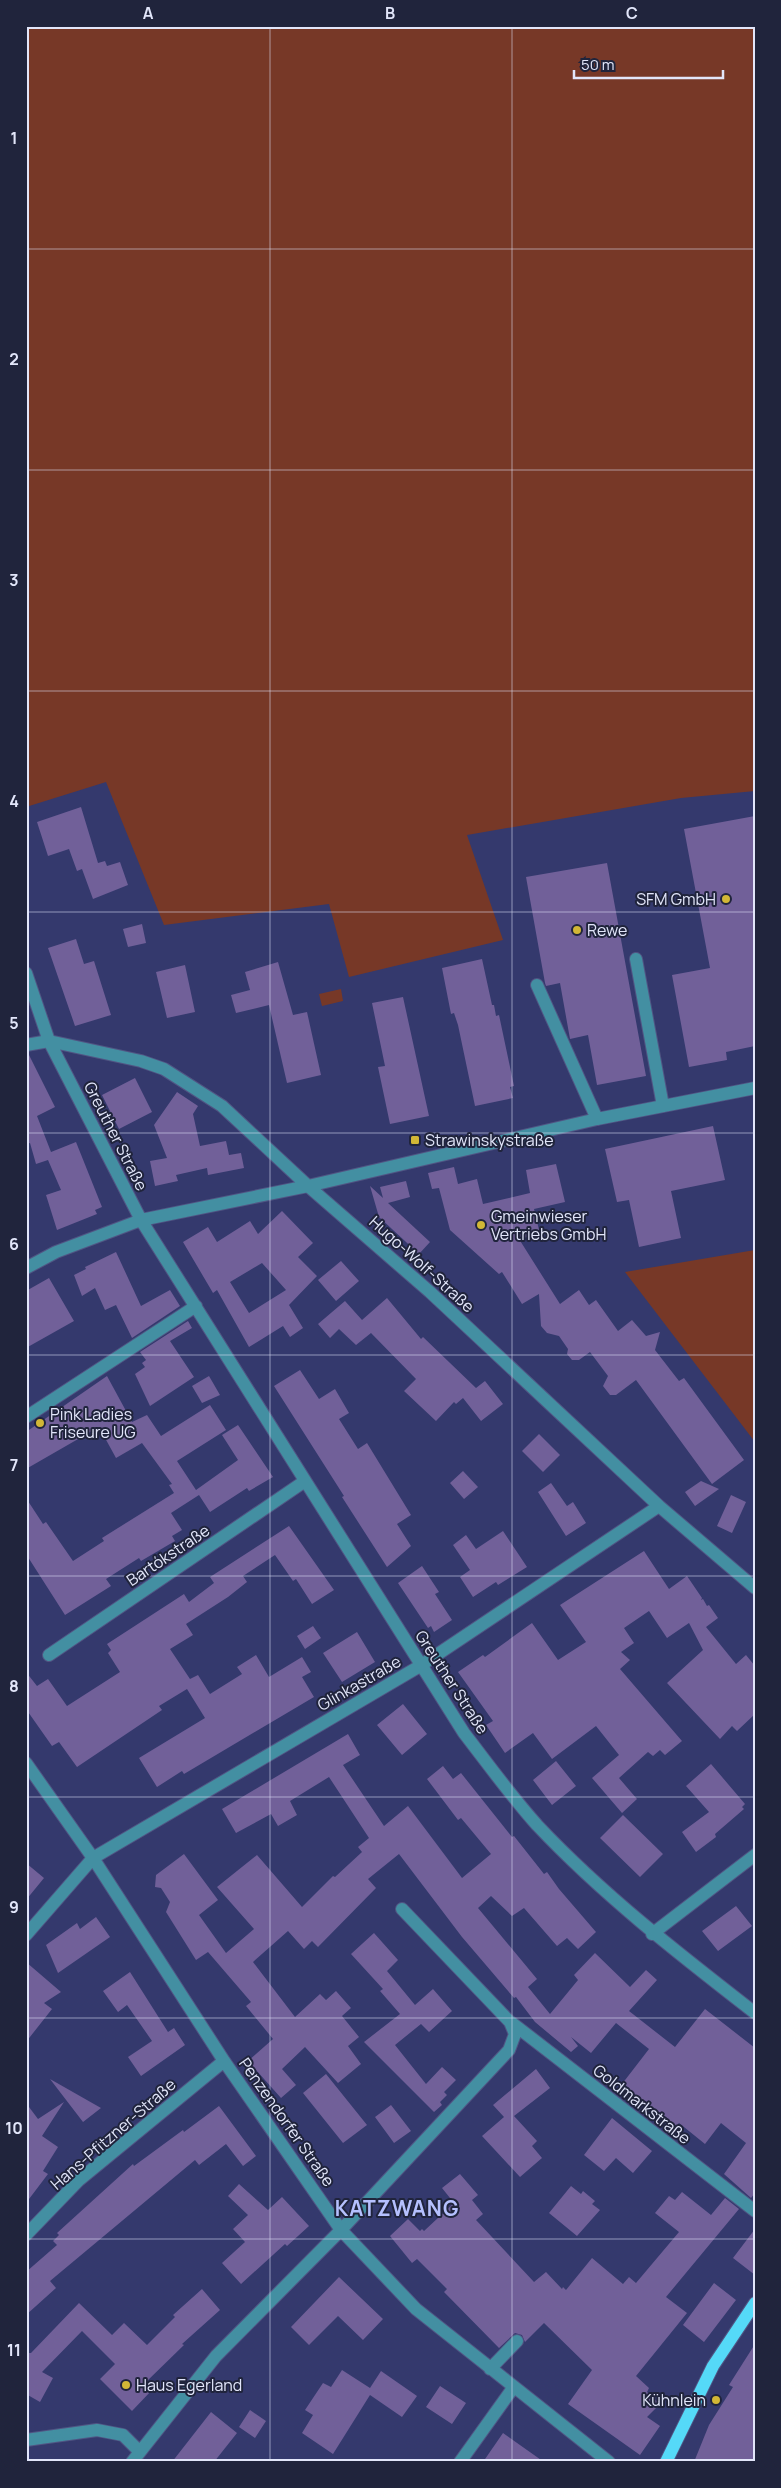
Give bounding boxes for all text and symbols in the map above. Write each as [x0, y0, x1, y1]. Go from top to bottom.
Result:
text: A [143, 2, 154, 24]
text: B [385, 2, 395, 24]
text: C [626, 2, 638, 24]
scale bar [574, 48, 722, 80]
text: 50 m [581, 54, 615, 75]
text: 1 [10, 127, 18, 149]
text: 2 [9, 348, 19, 370]
text: 3 [9, 569, 19, 591]
text: 4 [9, 790, 19, 812]
place label: SFM GmbH [636, 888, 716, 910]
marker: SFM GmbH [720, 893, 732, 905]
place label: Rewe [587, 919, 627, 941]
marker: Rewe [571, 924, 583, 936]
text: 5 [9, 1012, 19, 1034]
street label: Greuther Straße [79, 1078, 153, 1194]
place label: Strawinskystraße [425, 1129, 554, 1151]
marker: Strawinskystraße [409, 1134, 421, 1146]
place label: Gmeinwieser Vertriebs GmbH [491, 1205, 606, 1245]
street label: Hugo-Wolf-Straße [365, 1211, 479, 1317]
marker: Gmeinwieser Vertriebs GmbH [475, 1219, 487, 1231]
text: 6 [9, 1233, 19, 1255]
place label: Pink Ladies Friseure UG [50, 1403, 136, 1443]
marker: Pink Ladies Friseure UG [34, 1417, 46, 1429]
text: 7 [10, 1454, 18, 1476]
street label: Bartókstraße [122, 1519, 214, 1591]
street label: Greuther Straße [410, 1626, 494, 1738]
street label: Glinkastraße [313, 1650, 405, 1716]
text: 8 [9, 1675, 19, 1697]
text: 9 [9, 1896, 19, 1918]
street label: Penzendorfer Straße [234, 2053, 340, 2191]
street label: Goldmarkstraße [589, 2059, 695, 2149]
street label: Hans-Pfitzner-Straße [46, 2073, 180, 2195]
text: 10 [5, 2117, 23, 2139]
district label: KATZWANG [335, 2194, 459, 2222]
text: 11 [7, 2339, 21, 2361]
place label: Haus Egerland [136, 2374, 242, 2396]
marker: Haus Egerland [120, 2379, 132, 2391]
place label: Kühnlein [642, 2389, 706, 2411]
marker: Kühnlein [710, 2394, 722, 2406]

